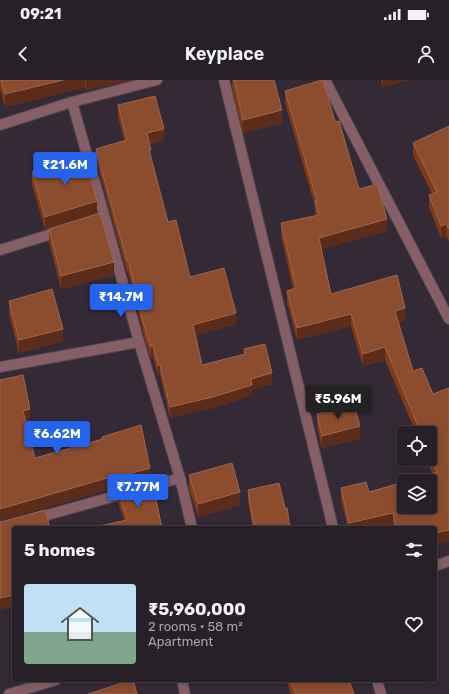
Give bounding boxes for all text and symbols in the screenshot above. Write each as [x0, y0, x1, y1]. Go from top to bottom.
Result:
text: 09:21 [20, 5, 61, 23]
icon: back [12, 43, 34, 65]
text: Keyplace [185, 43, 264, 65]
icon: person [415, 43, 437, 65]
pin: ₹21.6M [32, 152, 98, 186]
text: ₹21.6M [42, 157, 88, 172]
pin: ₹14.7M [88, 284, 154, 318]
text: ₹14.7M [99, 289, 143, 304]
pin: ₹5.96M [305, 386, 371, 420]
text: ₹5.96M [315, 391, 361, 406]
pin: ₹6.62M [24, 421, 90, 455]
text: ₹6.62M [33, 426, 81, 441]
map controls [397, 426, 437, 514]
button: locate [397, 426, 437, 466]
pin: ₹7.77M [105, 474, 171, 508]
button: layers [397, 474, 437, 514]
text: ₹7.77M [116, 479, 160, 494]
icon: filters [403, 539, 425, 561]
text: 5 homes [24, 540, 95, 560]
text: ₹5,960,000 [148, 599, 246, 619]
icon: home [56, 600, 104, 648]
icon: heart [403, 613, 425, 635]
text: 2 rooms · 58 m² [148, 619, 243, 634]
text: Apartment [148, 634, 213, 649]

